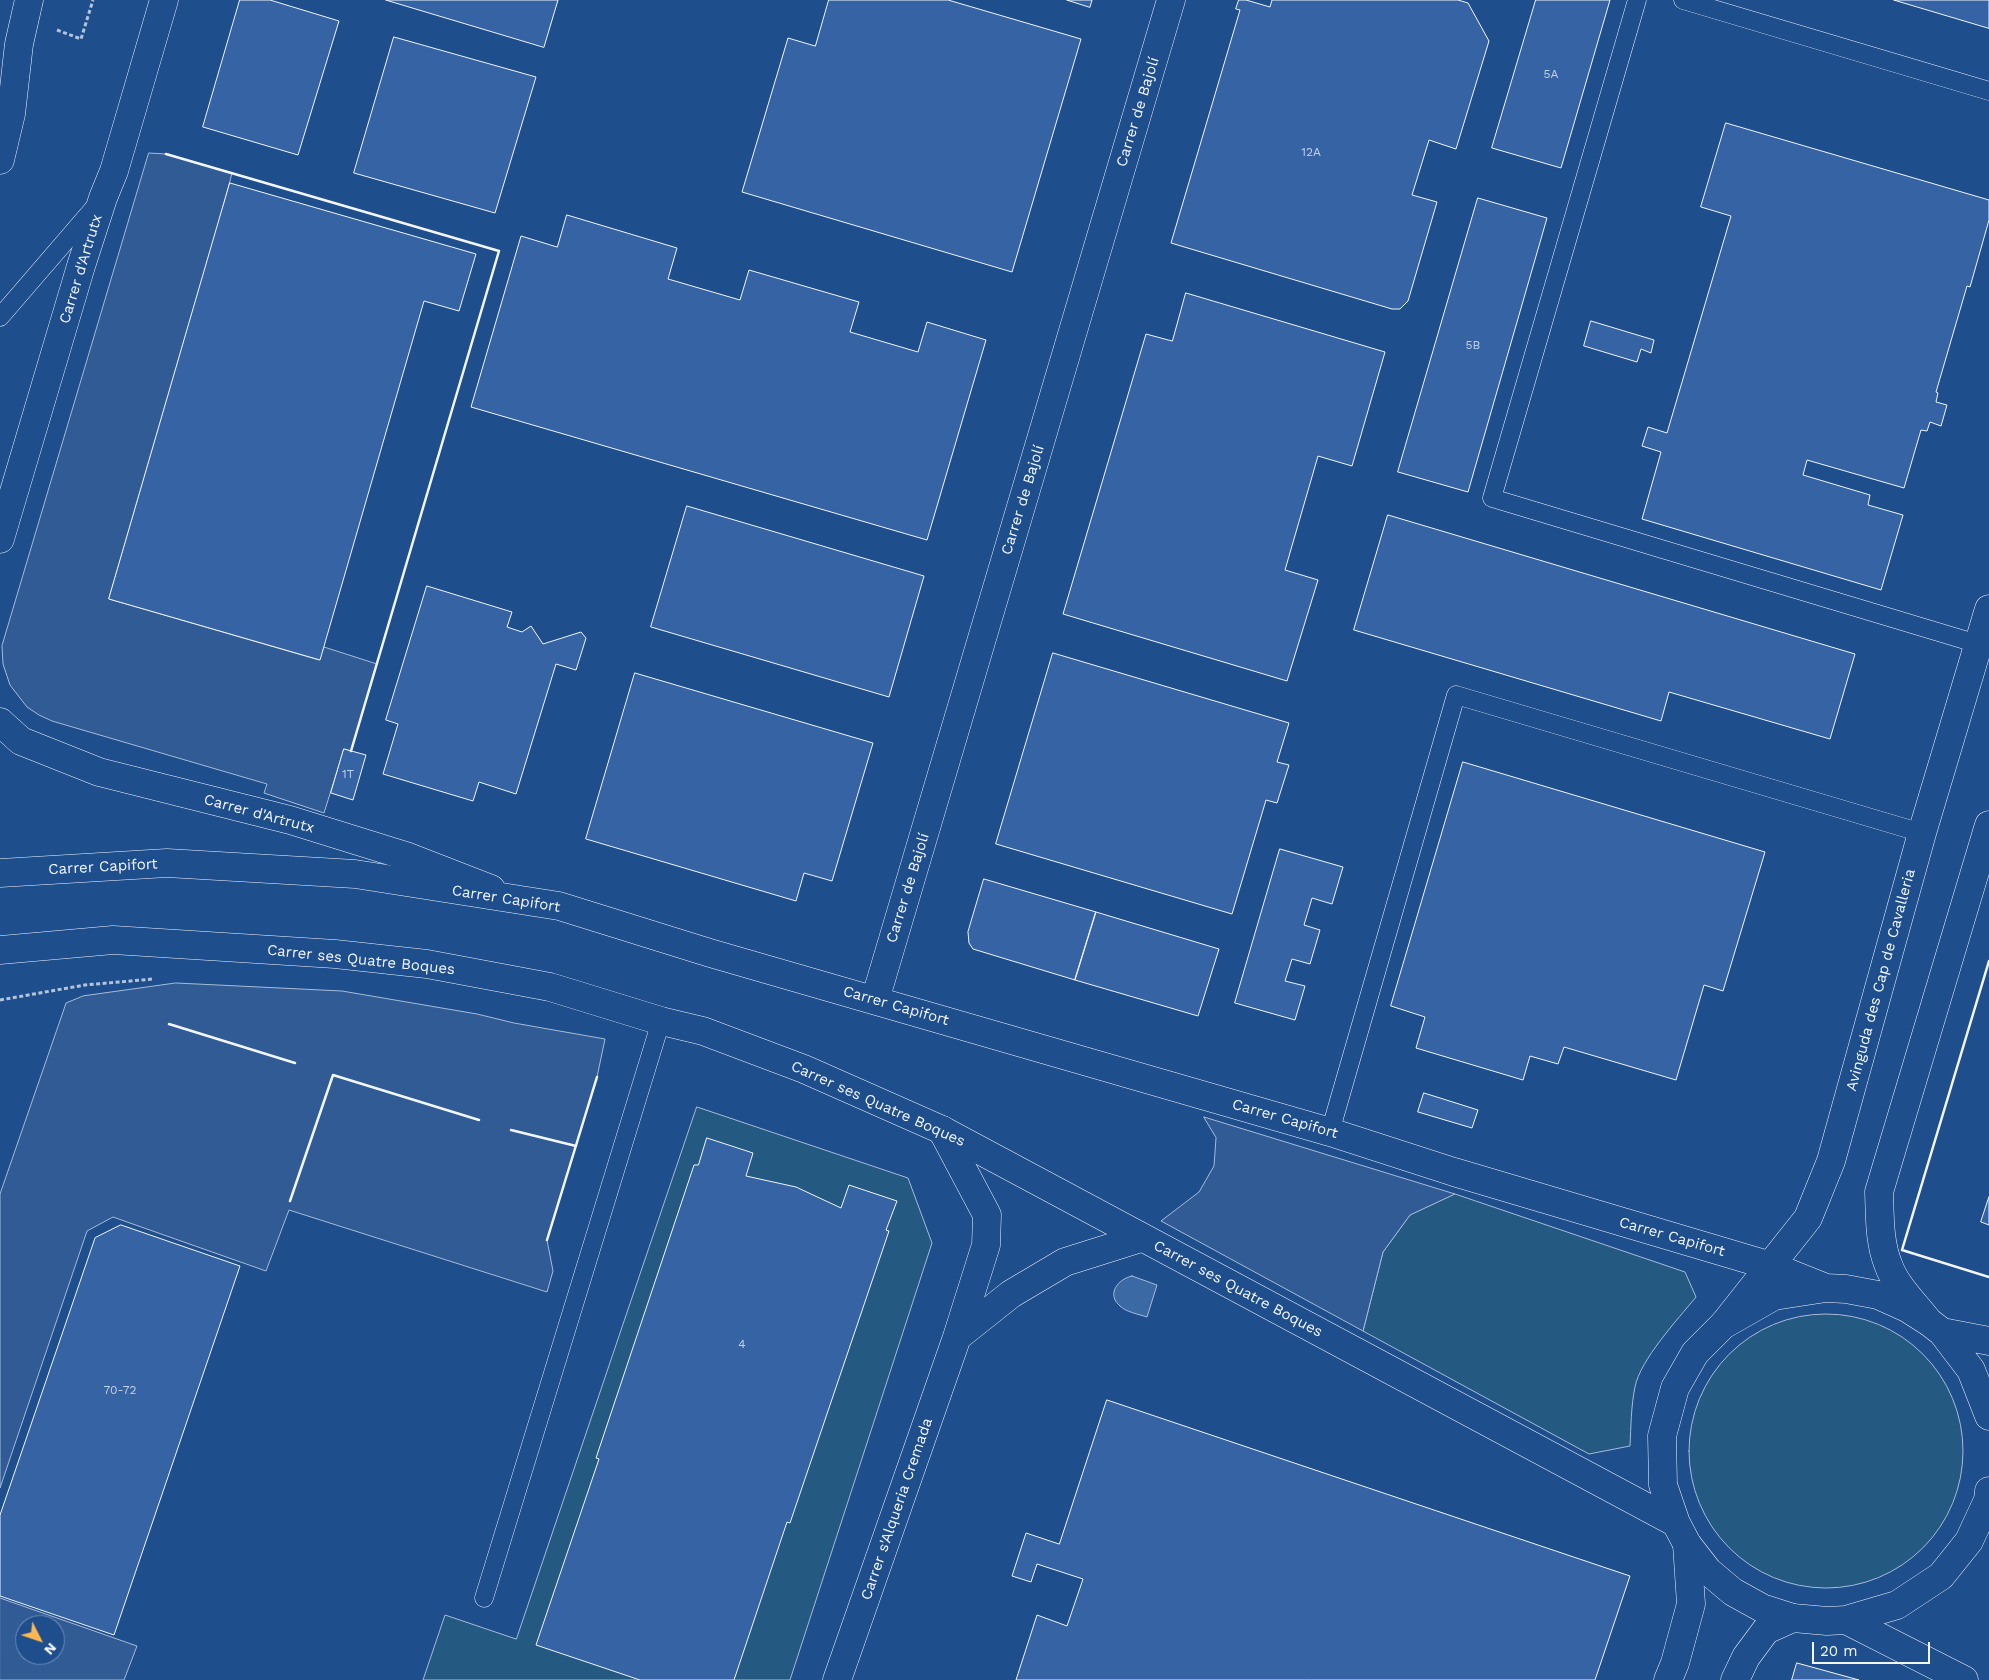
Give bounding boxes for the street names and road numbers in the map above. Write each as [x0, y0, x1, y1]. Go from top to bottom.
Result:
street label: Carrer de Bajolí [1113, 55, 1163, 169]
street label: Carrer d'Artrutx [56, 212, 106, 326]
street label: Carrer de Bajolí [998, 443, 1048, 557]
street label: Carrer d'Artrutx [202, 791, 316, 837]
street label: Carrer de Bajolí [883, 831, 933, 945]
street label: Carrer Capifort [48, 855, 158, 879]
street label: Avinguda des Cap de Cavalleria [1843, 867, 1919, 1093]
street label: Carrer Capifort [451, 882, 561, 916]
street label: Carrer ses Quatre Boques [266, 941, 456, 979]
street label: Carrer Capifort [841, 982, 951, 1030]
street label: Carrer ses Quatre Boques [788, 1057, 968, 1151]
street label: Carrer Capifort [1230, 1095, 1340, 1143]
street label: Carrer Capifort [1617, 1213, 1727, 1261]
street label: Carrer ses Quatre Boques [1150, 1237, 1326, 1341]
street label: Carrer s'Alqueria Cremada [857, 1416, 937, 1602]

